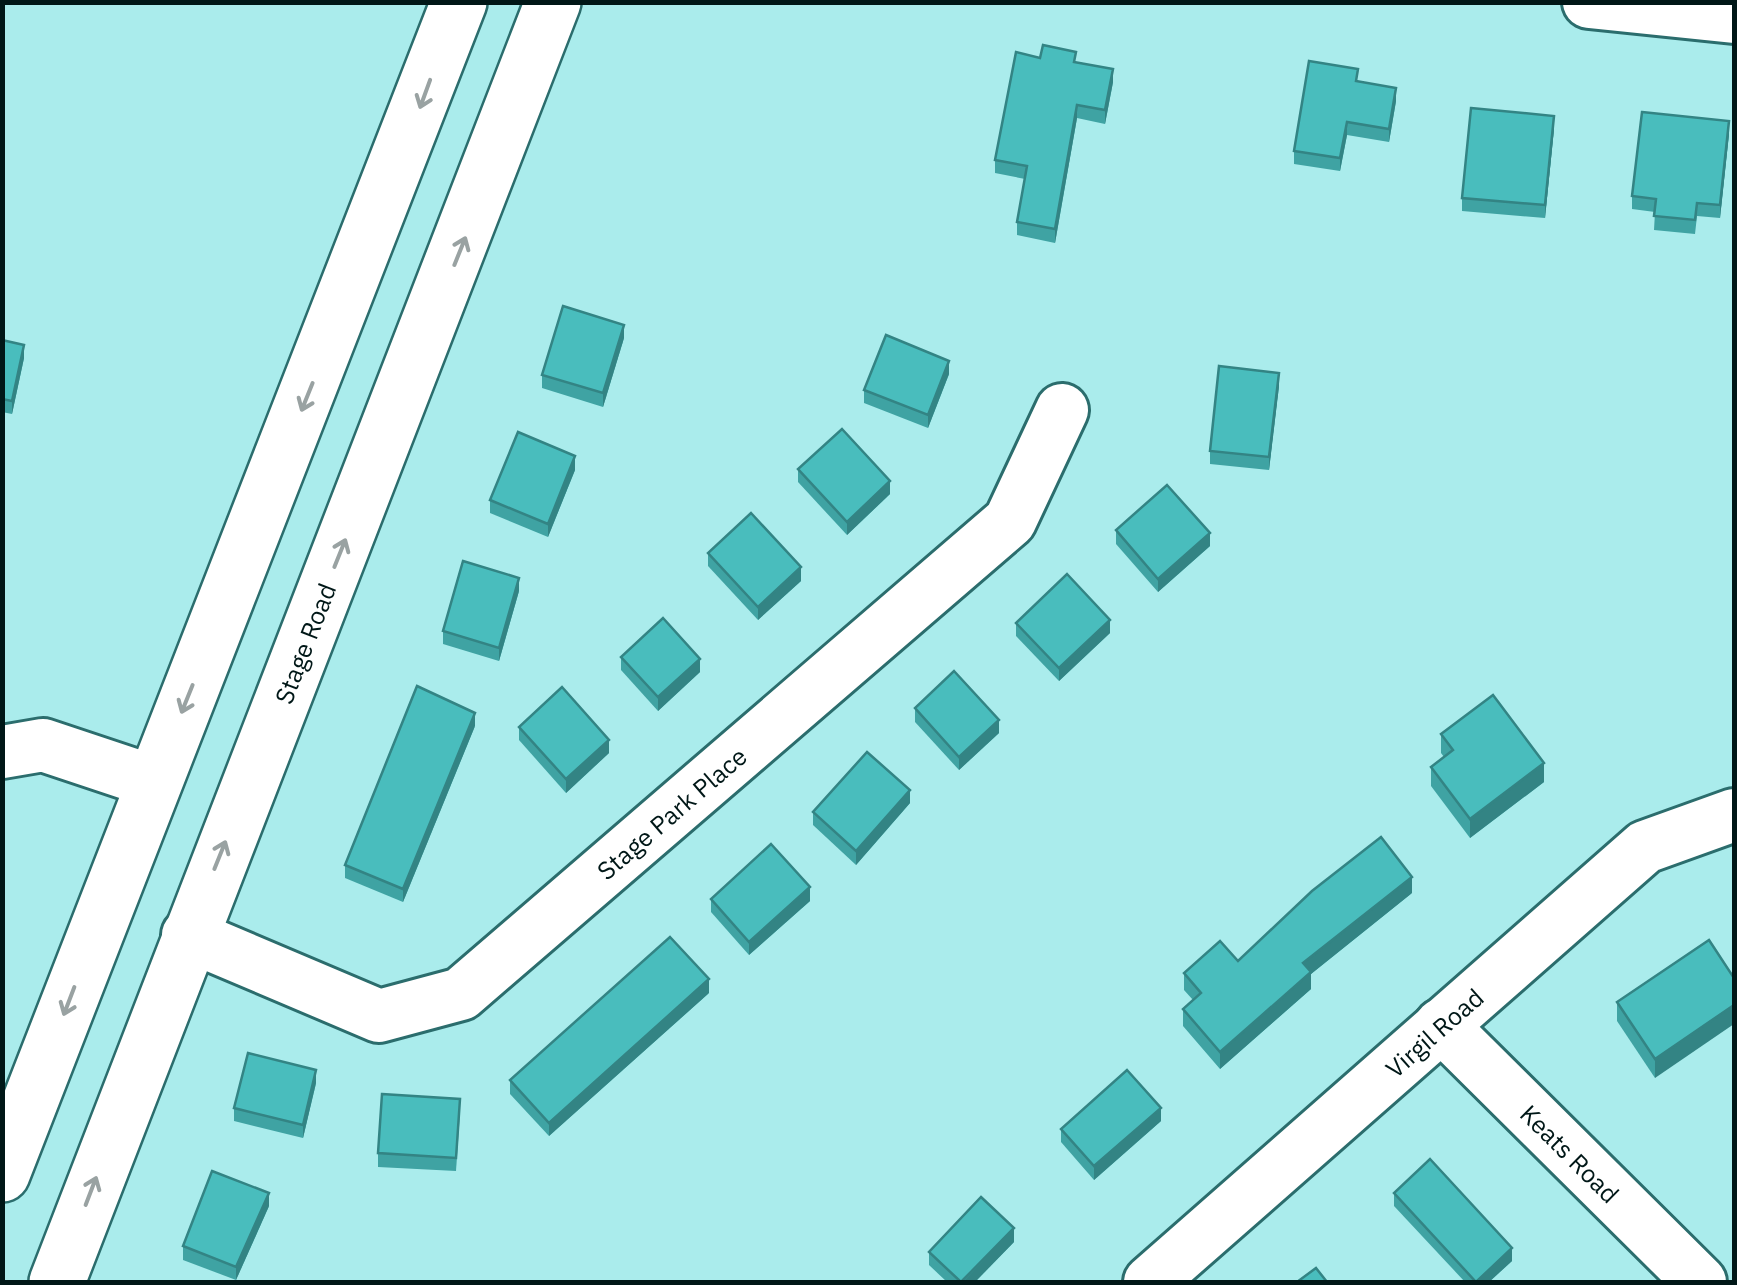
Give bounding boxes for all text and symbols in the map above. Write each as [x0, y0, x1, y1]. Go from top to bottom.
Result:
one-way arrow [415, 78, 433, 108]
one-way arrow [452, 236, 470, 267]
one-way arrow [297, 380, 315, 411]
one-way arrow [332, 538, 350, 569]
street label: Stage Road [266, 578, 343, 708]
one-way arrow [177, 683, 195, 713]
street label: Stage Park Place [590, 739, 753, 886]
one-way arrow [212, 840, 230, 871]
street label: Virgil Road [1378, 981, 1490, 1084]
one-way arrow [58, 986, 76, 1016]
street label: Keats Road [1514, 1097, 1627, 1210]
one-way arrow [83, 1177, 101, 1208]

